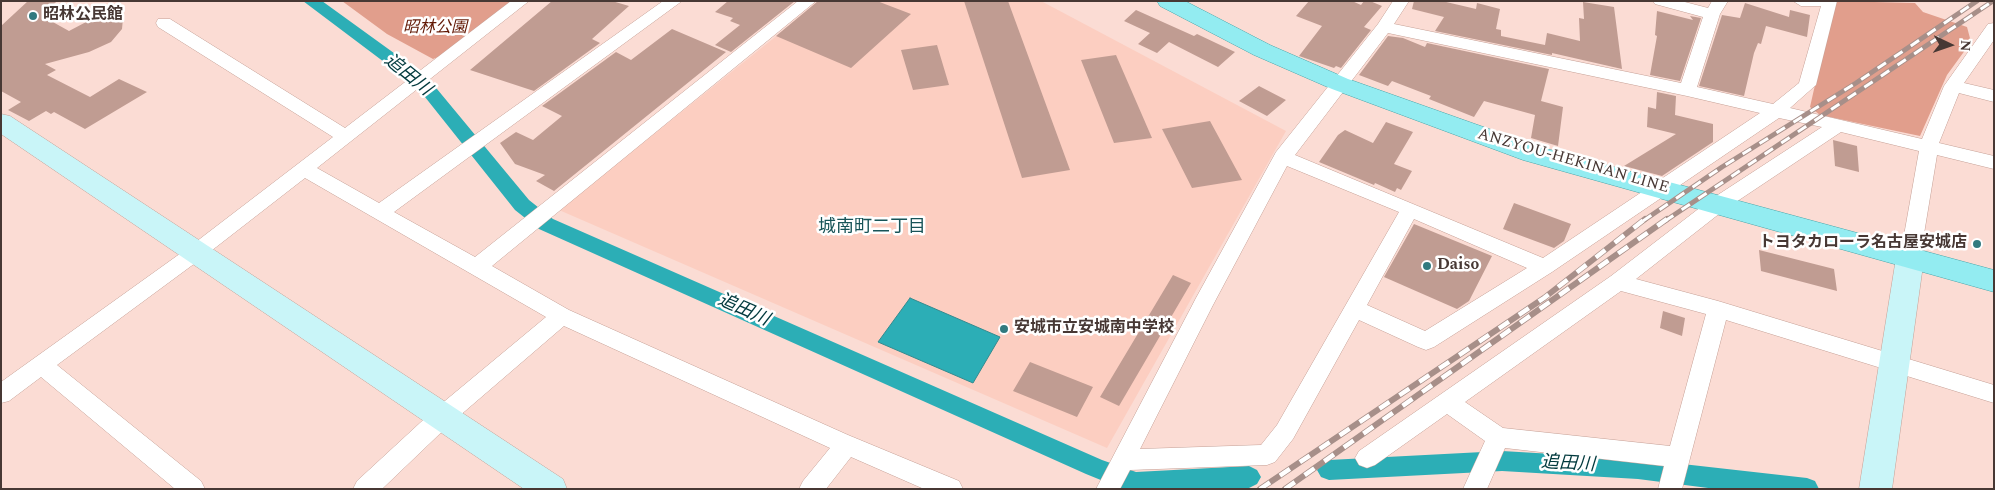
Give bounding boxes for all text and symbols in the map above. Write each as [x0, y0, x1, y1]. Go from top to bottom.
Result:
place label: 昭林公民館 [43, 6, 123, 26]
marker: 昭林公民館 [27, 10, 39, 22]
park label: 昭林公園 [403, 19, 467, 39]
north arrow [1925, 20, 1975, 70]
text: N [1955, 40, 1976, 52]
water label: 追田川 [379, 51, 435, 101]
street label: ANZYOU-HEKINAN LINE [1475, 125, 1671, 199]
district label: 城南町二丁目 [818, 217, 926, 239]
place label: トヨタカローラ名古屋安城店 [1759, 234, 1967, 254]
marker: トヨタカローラ名古屋安城店 [1971, 238, 1983, 250]
place label: Daiso [1437, 256, 1479, 276]
marker: Daiso [1421, 260, 1433, 272]
water label: 追田川 [714, 290, 772, 332]
place label: 安城市立安城南中学校 [1014, 319, 1174, 339]
marker: 安城市立安城南中学校 [998, 323, 1010, 335]
water label: 追田川 [1540, 453, 1596, 477]

